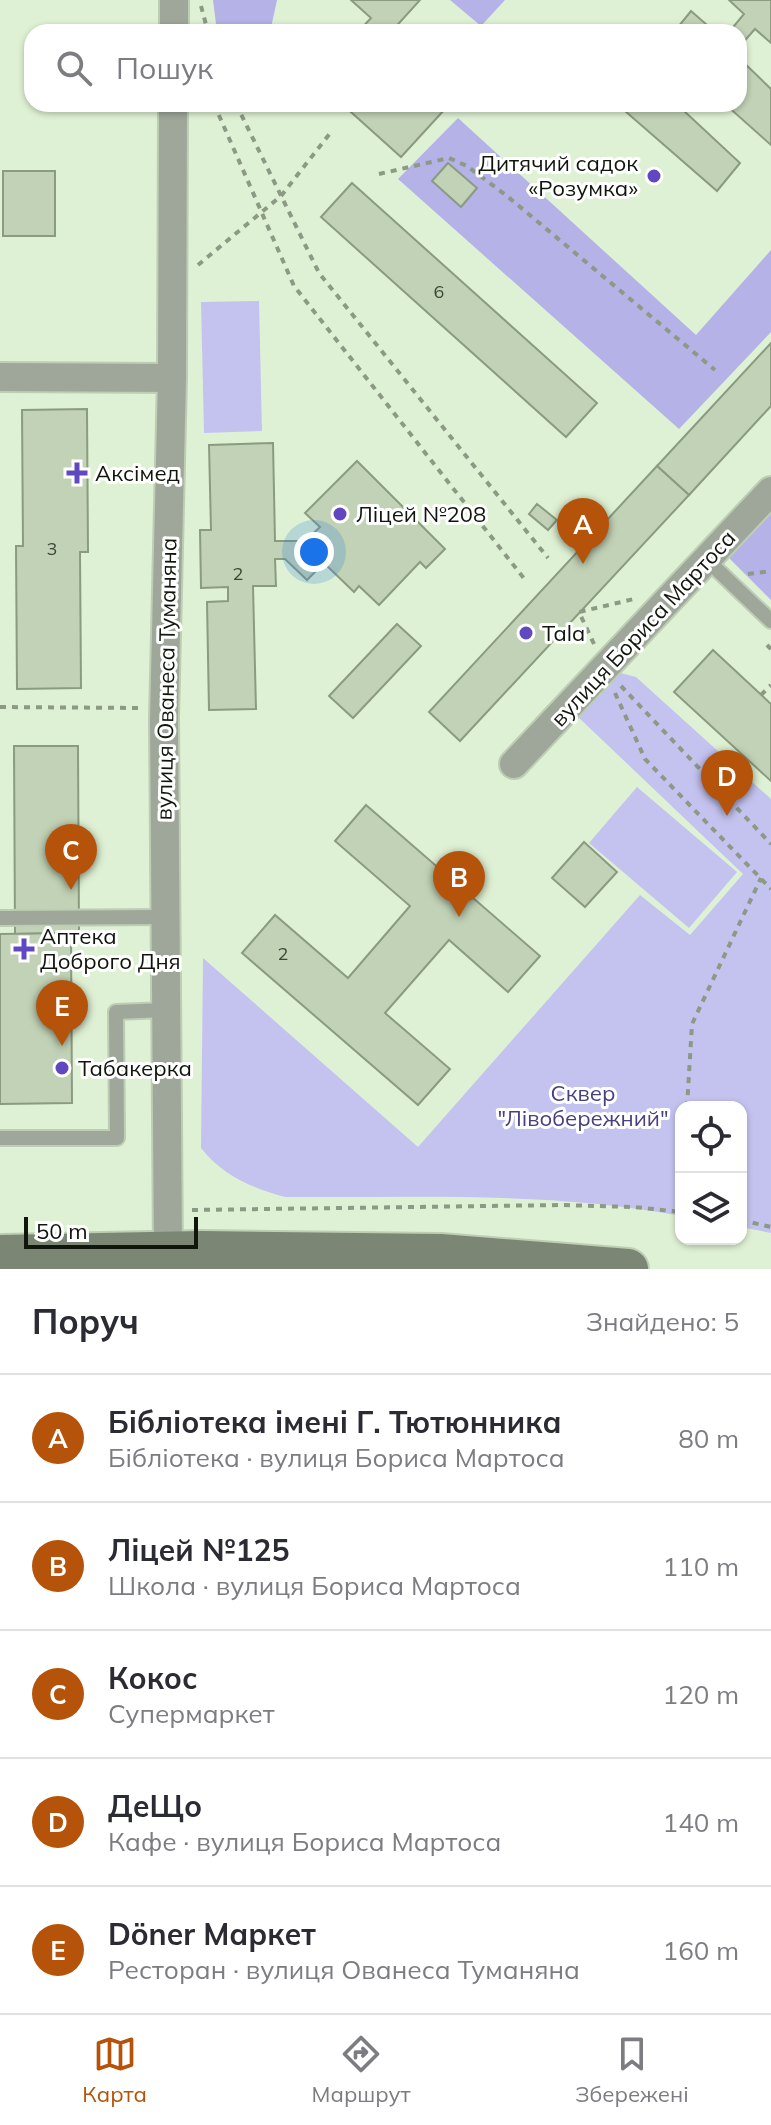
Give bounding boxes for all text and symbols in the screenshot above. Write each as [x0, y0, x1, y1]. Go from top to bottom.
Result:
search box [24, 24, 747, 112]
icon: search [52, 46, 96, 90]
text: Пошук [116, 49, 213, 87]
place label: Дитячий садок «Розумка» [478, 149, 638, 202]
marker: Дитячий садок «Розумка» [645, 167, 663, 185]
house number: 6 [434, 280, 444, 303]
place label: Аксімед [95, 459, 180, 487]
marker: Аксімед [66, 462, 88, 484]
pin: A [557, 498, 609, 564]
place label: Ліцей №208 [356, 500, 486, 528]
marker: Ліцей №208 [331, 505, 349, 523]
street label: вулиця Бориса Мартоса [545, 524, 741, 732]
your location [294, 532, 334, 572]
house number: 3 [47, 537, 57, 560]
street label: вулиця Ованеса Туманяна [150, 537, 182, 821]
house number: 2 [233, 562, 243, 585]
place label: Tala [542, 619, 585, 647]
marker: Tala [517, 624, 535, 642]
pin: D [701, 750, 753, 816]
pin: C [45, 824, 97, 890]
pin: B [433, 851, 485, 917]
place label: Аптека Доброго Дня [40, 922, 181, 975]
marker: Аптека Доброго Дня [15, 940, 33, 958]
house number: 2 [278, 942, 288, 965]
pin: E [36, 980, 88, 1046]
place label: Табакерка [78, 1054, 192, 1082]
marker: Табакерка [53, 1059, 71, 1077]
park label: Сквер "Лівобережний" [497, 1079, 669, 1132]
map controls [675, 1101, 747, 1245]
button: locate [675, 1101, 747, 1173]
button: layers [675, 1173, 747, 1245]
scale bar [24, 1213, 198, 1249]
text: 50 m [36, 1217, 87, 1245]
text: Поруч [32, 1300, 139, 1343]
text: Знайдено: 5 [586, 1305, 739, 1338]
text: Бібліотека імені Г. Тютюнника [108, 1403, 561, 1441]
text: A [48, 1422, 68, 1455]
text: 80 m [678, 1422, 739, 1455]
text: Бібліотека · вулиця Бориса Мартоса [108, 1441, 565, 1474]
text: Ліцей №125 [108, 1531, 289, 1569]
text: B [49, 1550, 67, 1583]
text: 110 m [663, 1550, 739, 1583]
text: Школа · вулиця Бориса Мартоса [108, 1569, 521, 1602]
text: Кокос [108, 1659, 197, 1697]
text: C [49, 1678, 67, 1711]
text: 120 m [663, 1678, 739, 1711]
text: Супермаркет [108, 1697, 275, 1730]
text: ДеЩо [108, 1787, 202, 1825]
text: D [48, 1806, 68, 1839]
text: 140 m [663, 1806, 739, 1839]
text: Кафе · вулиця Бориса Мартоса [108, 1825, 501, 1858]
text: Döner Маркет [108, 1915, 316, 1953]
text: E [50, 1934, 66, 1967]
text: 160 m [663, 1934, 739, 1967]
text: Ресторан · вулиця Ованеса Туманяна [108, 1953, 580, 1986]
tab: Карта [82, 2032, 147, 2108]
tab: Маршрут [312, 2032, 411, 2108]
tab: Збережені [575, 2032, 689, 2108]

